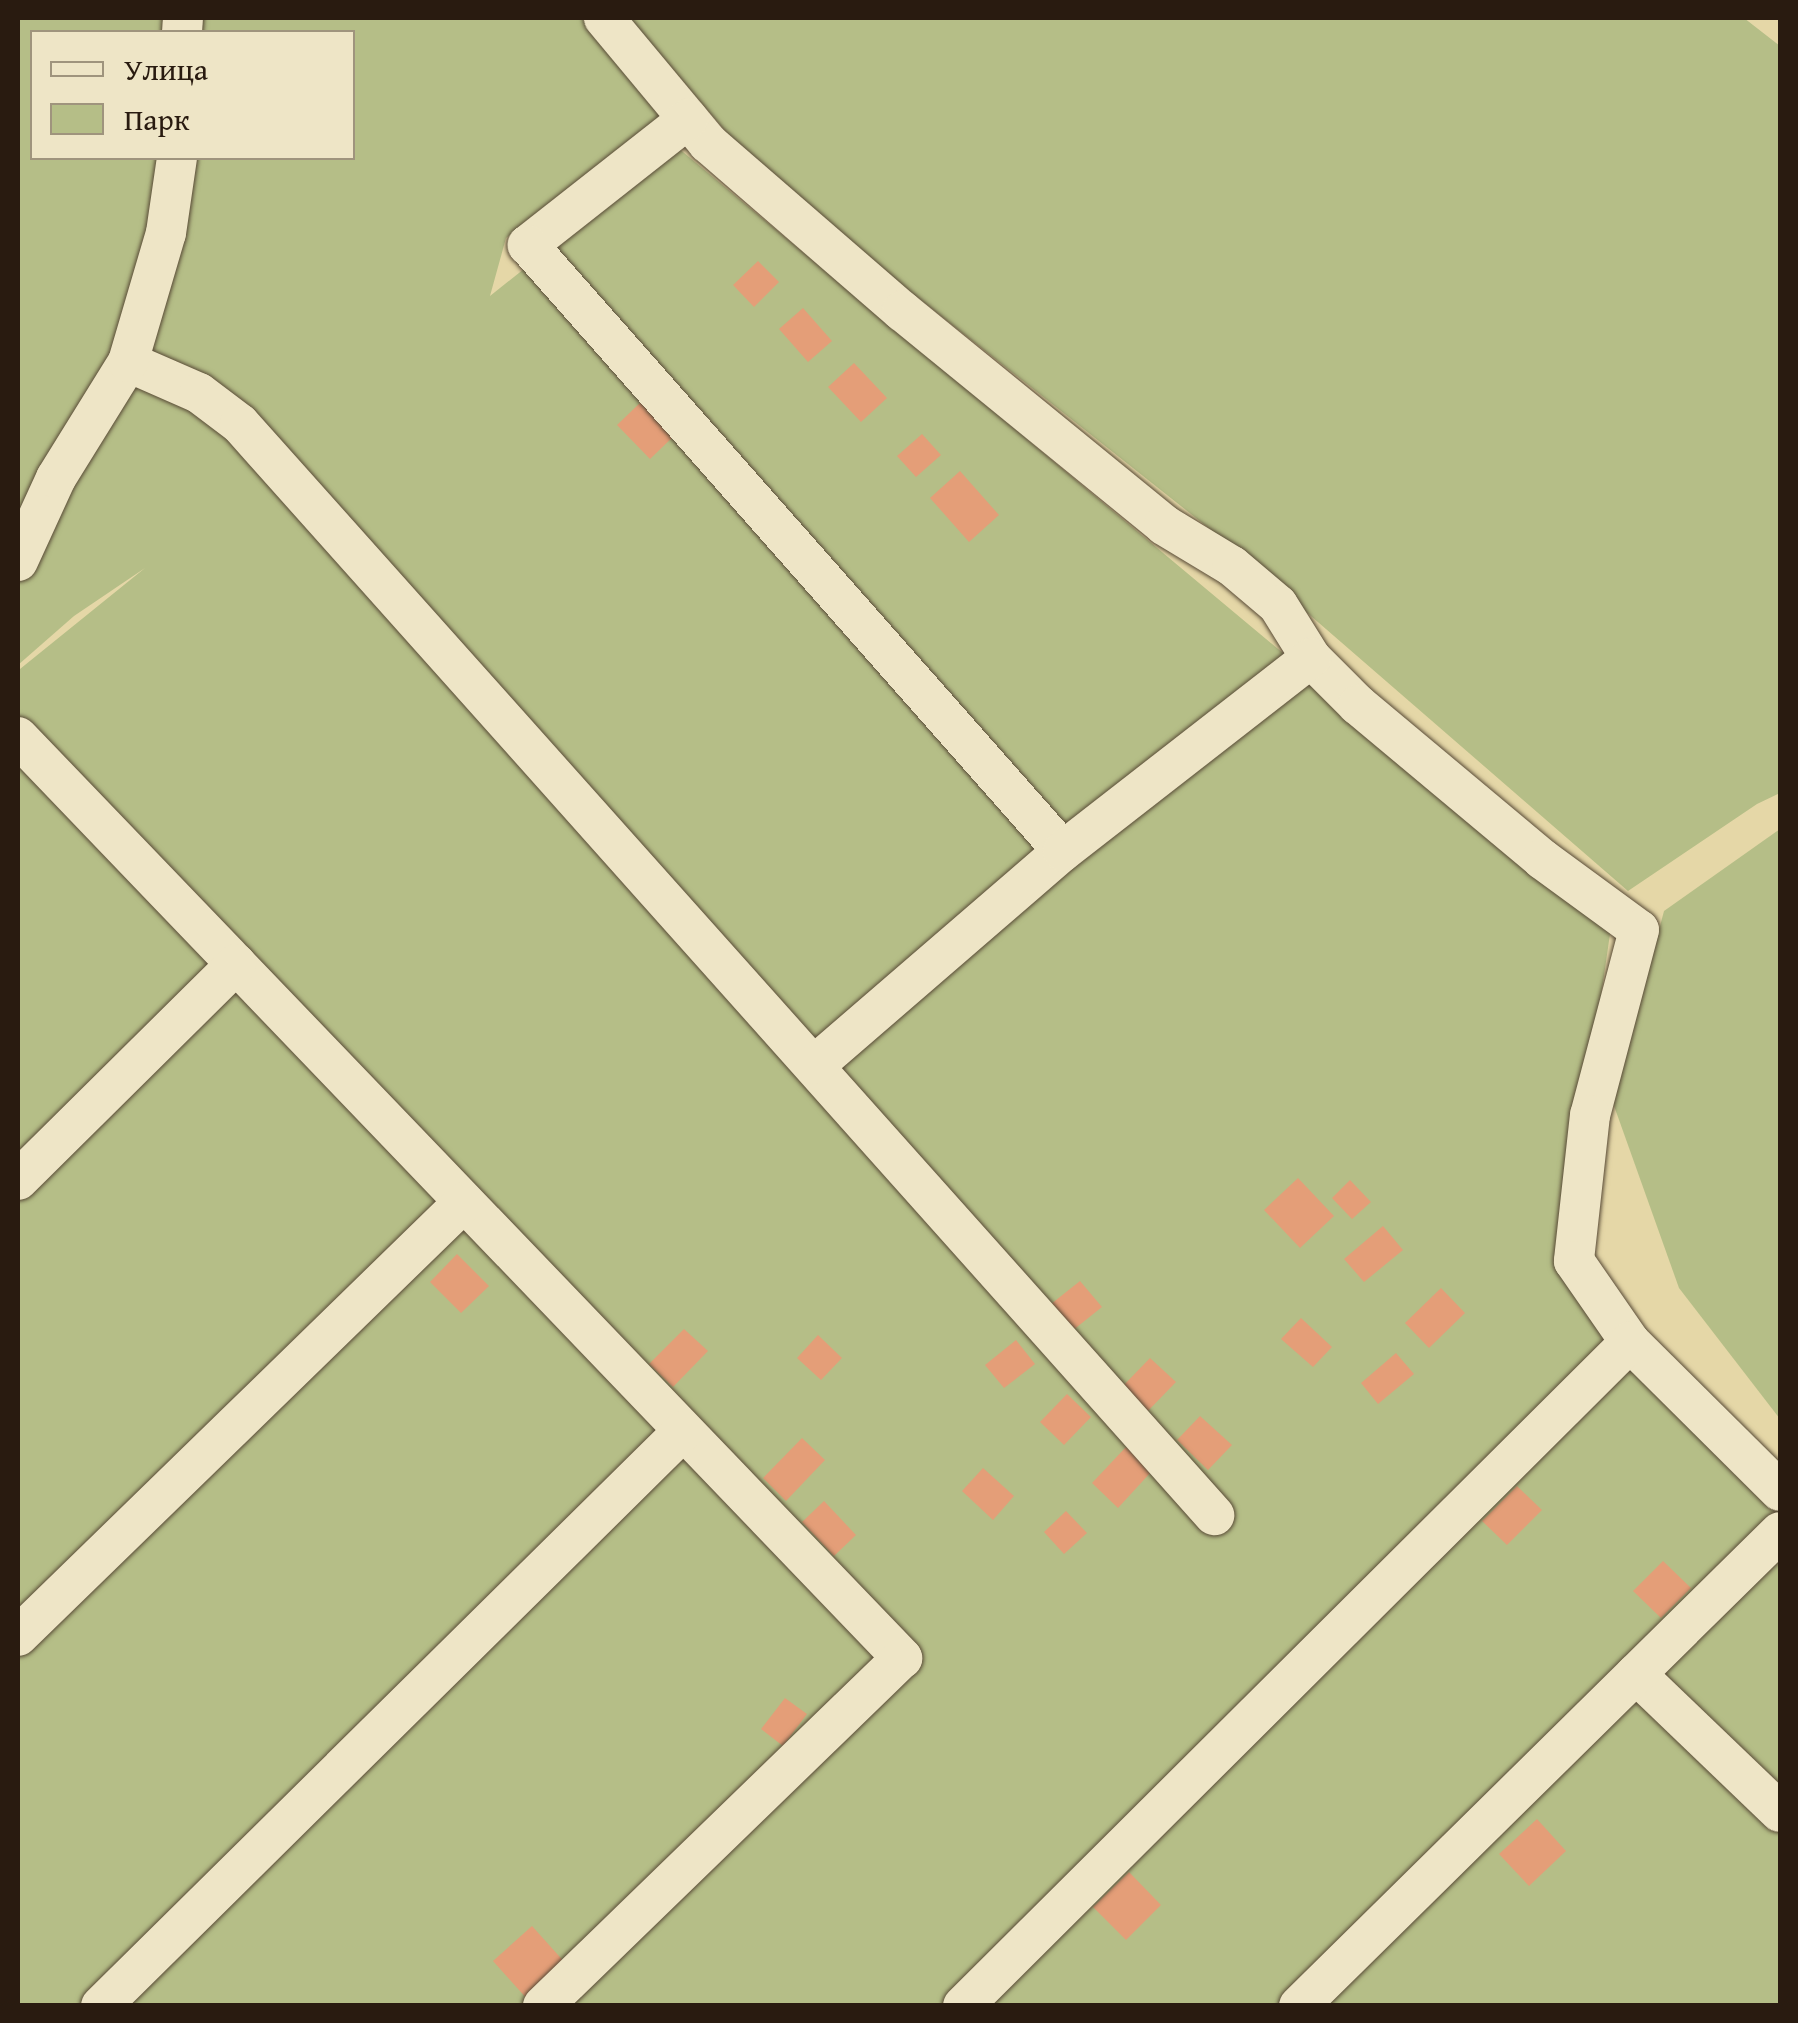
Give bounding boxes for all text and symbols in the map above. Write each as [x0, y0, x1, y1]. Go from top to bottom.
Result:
legend [30, 30, 355, 160]
text: Улица [124, 47, 208, 91]
text: Парк [124, 97, 190, 141]

